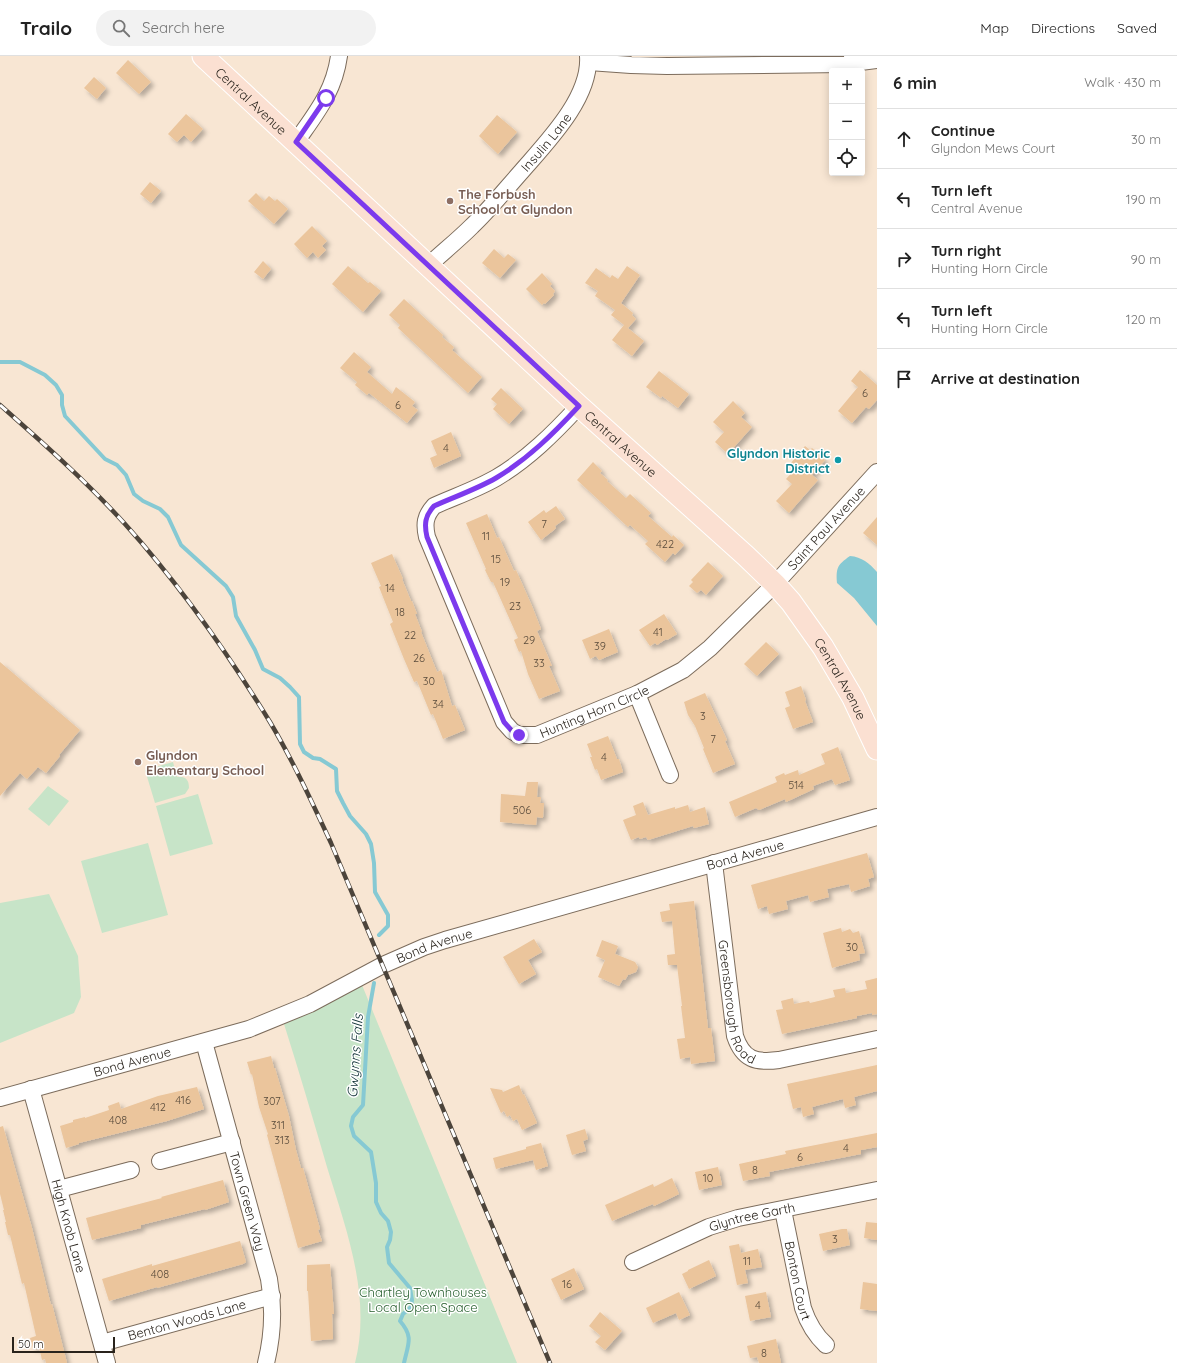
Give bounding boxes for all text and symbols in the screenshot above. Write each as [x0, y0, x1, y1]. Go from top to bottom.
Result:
search box [96, 10, 376, 46]
text: Trailo [20, 16, 72, 40]
icon: search [110, 17, 132, 39]
text: Search here [142, 18, 225, 37]
text: Map [980, 19, 1009, 37]
text: Directions [1031, 19, 1095, 37]
text: Saved [1117, 19, 1157, 37]
street label: Central Avenue [212, 64, 290, 138]
map controls [829, 68, 865, 176]
button: + [829, 68, 865, 104]
text: 6 min [893, 72, 937, 93]
text: Walk · 430 m [1084, 74, 1161, 90]
route start [317, 89, 335, 107]
button: − [829, 104, 865, 140]
street label: Insulin Lane [517, 110, 575, 175]
text: Continue [931, 121, 995, 140]
icon: ahead [893, 128, 915, 150]
text: 30 m [1131, 131, 1161, 147]
button: locate [829, 140, 865, 176]
text: Glyndon Mews Court [931, 140, 1055, 156]
text: Turn left [931, 181, 993, 200]
place label: The Forbush School at Glyndon [458, 186, 572, 217]
icon: left [893, 188, 915, 210]
text: 190 m [1126, 191, 1161, 207]
marker: The Forbush School at Glyndon [445, 196, 455, 206]
text: Central Avenue [931, 200, 1022, 216]
text: Turn right [931, 241, 1002, 260]
icon: right [893, 248, 915, 270]
text: 90 m [1131, 251, 1161, 267]
text: Hunting Horn Circle [931, 260, 1048, 276]
text: Turn left [931, 301, 993, 320]
icon: left [893, 308, 915, 330]
text: 120 m [1126, 311, 1161, 327]
text: Hunting Horn Circle [931, 320, 1048, 336]
icon: arrive [893, 368, 915, 390]
text: Arrive at destination [931, 369, 1080, 388]
house number: 6 [862, 386, 868, 400]
house number: 6 [395, 398, 401, 412]
street label: Central Avenue [581, 407, 660, 480]
house number: 4 [443, 441, 449, 455]
place label: Glyndon Historic District [727, 445, 830, 476]
marker: Glyndon Historic District [833, 455, 843, 465]
street label: Saint Paul Avenue [784, 483, 868, 573]
house number: 7 [541, 517, 547, 531]
house number: 11 [482, 529, 490, 543]
house number: 422 [656, 537, 674, 551]
house number: 15 [491, 552, 501, 566]
house number: 19 [500, 575, 510, 589]
house number: 14 [385, 581, 395, 595]
house number: 23 [509, 599, 521, 613]
house number: 18 [395, 605, 405, 619]
house number: 41 [653, 625, 663, 639]
house number: 22 [404, 628, 416, 642]
house number: 29 [523, 633, 535, 647]
street label: Central Avenue [811, 635, 870, 722]
house number: 39 [594, 639, 606, 653]
house number: 26 [413, 651, 425, 665]
house number: 33 [533, 656, 545, 670]
house number: 30 [423, 674, 435, 688]
street label: Hunting Horn Circle [537, 681, 652, 741]
house number: 34 [432, 697, 444, 711]
house number: 3 [700, 709, 706, 723]
route end [510, 726, 528, 744]
house number: 7 [710, 732, 716, 746]
place label: Glyndon Elementary School [146, 747, 264, 778]
house number: 4 [601, 750, 607, 764]
marker: Glyndon Elementary School [133, 757, 143, 767]
house number: 514 [788, 778, 804, 792]
house number: 506 [513, 803, 531, 817]
street label: Bond Avenue [705, 836, 786, 873]
street label: Bond Avenue [394, 925, 474, 966]
street label: Greensborough Road [715, 939, 758, 1067]
house number: 30 [846, 940, 858, 954]
water label: Gwynns Falls [343, 1012, 367, 1098]
street label: Bond Avenue [91, 1043, 173, 1080]
house number: 416 [175, 1093, 191, 1107]
house number: 307 [263, 1094, 281, 1108]
house number: 412 [150, 1100, 166, 1114]
house number: 408 [109, 1113, 127, 1127]
house number: 311 [271, 1118, 285, 1132]
house number: 313 [274, 1133, 290, 1147]
house number: 4 [843, 1141, 849, 1155]
street label: Town Green Way [226, 1150, 269, 1253]
house number: 6 [797, 1150, 803, 1164]
house number: 8 [752, 1163, 758, 1177]
house number: 10 [703, 1171, 713, 1185]
street label: High Knob Lane [48, 1177, 90, 1274]
street label: Glyntree Garth [707, 1199, 796, 1235]
house number: 3 [832, 1232, 838, 1246]
street label: Bonton Court [782, 1240, 815, 1322]
house number: 11 [743, 1254, 751, 1268]
house number: 408 [151, 1267, 169, 1281]
house number: 16 [562, 1277, 572, 1291]
park label: Chartley Townhouses Local Open Space [359, 1284, 487, 1315]
street label: Benton Woods Lane [126, 1296, 248, 1344]
house number: 4 [755, 1298, 761, 1312]
scale bar [12, 1335, 115, 1354]
text: 50 m [18, 1337, 44, 1351]
house number: 8 [761, 1346, 767, 1360]

